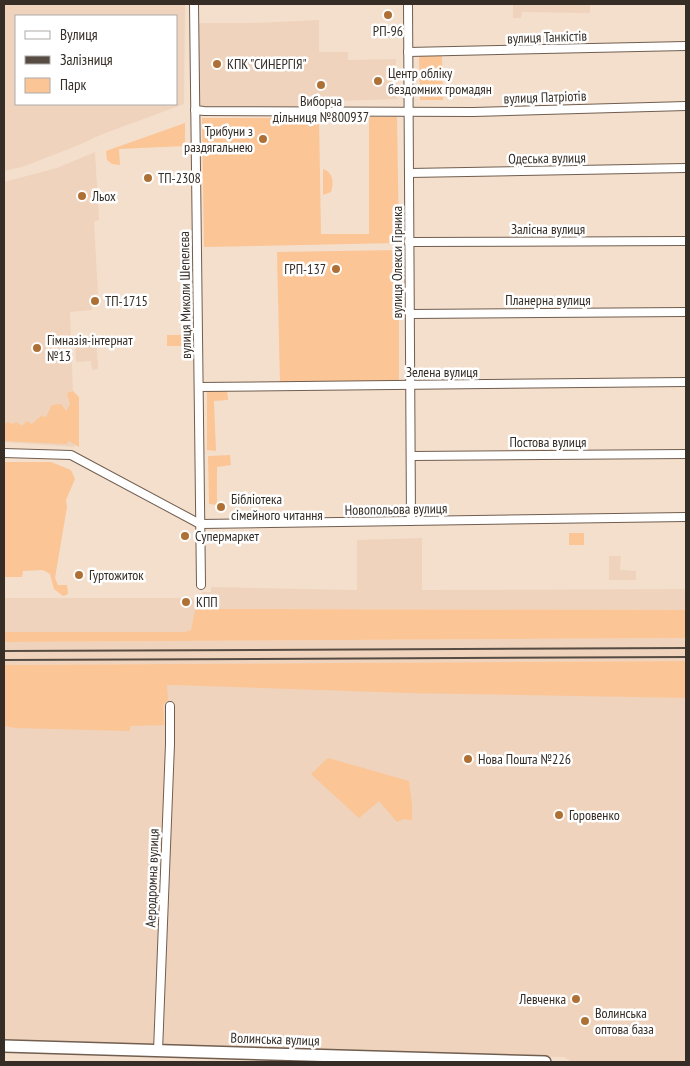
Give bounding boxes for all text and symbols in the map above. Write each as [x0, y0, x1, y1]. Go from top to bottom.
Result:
marker: РП-96 [382, 9, 394, 21]
legend [15, 15, 178, 105]
place label: РП-96 [373, 22, 403, 40]
text: Вулиця [60, 25, 98, 44]
street label: вулиця Танкістів [507, 27, 588, 47]
text: Залізниця [60, 50, 113, 69]
place label: КПК "СИНЕРГІЯ" [227, 55, 306, 73]
marker: КПК "СИНЕРГІЯ" [211, 58, 223, 70]
place label: Центр обліку бездомних громадян [388, 64, 492, 98]
text: Парк [60, 75, 86, 94]
marker: Центр обліку бездомних громадян [372, 75, 384, 87]
marker: Виборча дільниця №800937 [315, 79, 327, 91]
street label: вулиця Патріотів [503, 87, 587, 107]
place label: Виборча дільниця №800937 [273, 92, 369, 126]
place label: Трибуни з раздягальнею [184, 122, 253, 156]
marker: Трибуни з раздягальнею [257, 133, 269, 145]
street label: Одеська вулиця [508, 148, 586, 168]
place label: ТП-2308 [158, 169, 201, 187]
marker: ТП-2308 [142, 172, 154, 184]
place label: Льох [91, 187, 116, 205]
marker: Льох [76, 190, 88, 202]
street label: вулиця Олекси Гірника [388, 206, 406, 318]
street label: Залісна вулиця [511, 220, 585, 238]
street label: вулиця Миколи Шепелєва [175, 231, 195, 359]
place label: ГРП-137 [284, 260, 326, 278]
marker: ГРП-137 [330, 263, 342, 275]
street label: Планерна вулиця [505, 291, 591, 309]
place label: ТП-1715 [105, 292, 148, 310]
marker: ТП-1715 [89, 295, 101, 307]
place label: Гімназія-інтернат №13 [47, 331, 133, 365]
marker: Гімназія-інтернат №13 [31, 342, 43, 354]
street label: Зелена вулиця [406, 363, 478, 381]
street label: Постова вулиця [510, 433, 587, 451]
place label: Бібліотека сімейного читання [231, 490, 323, 524]
street label: Новопольова вулиця [345, 499, 447, 519]
marker: Бібліотека сімейного читання [215, 501, 227, 513]
place label: Супермаркет [195, 527, 260, 545]
marker: Супермаркет [179, 530, 191, 542]
place label: Гуртожиток [89, 566, 144, 584]
marker: Гуртожиток [73, 569, 85, 581]
place label: КПП [196, 593, 218, 611]
marker: КПП [180, 596, 192, 608]
place label: Нова Пошта №226 [478, 750, 571, 768]
marker: Нова Пошта №226 [462, 753, 474, 765]
place label: Горовенко [569, 806, 620, 824]
marker: Горовенко [553, 809, 565, 821]
street label: Аеродромна вулиця [141, 828, 163, 928]
place label: Левченка [518, 990, 566, 1008]
marker: Левченка [570, 993, 582, 1005]
place label: Волинська оптова база [595, 1004, 654, 1038]
marker: Волинська оптова база [579, 1015, 591, 1027]
street label: Волинська вулиця [230, 1028, 320, 1050]

